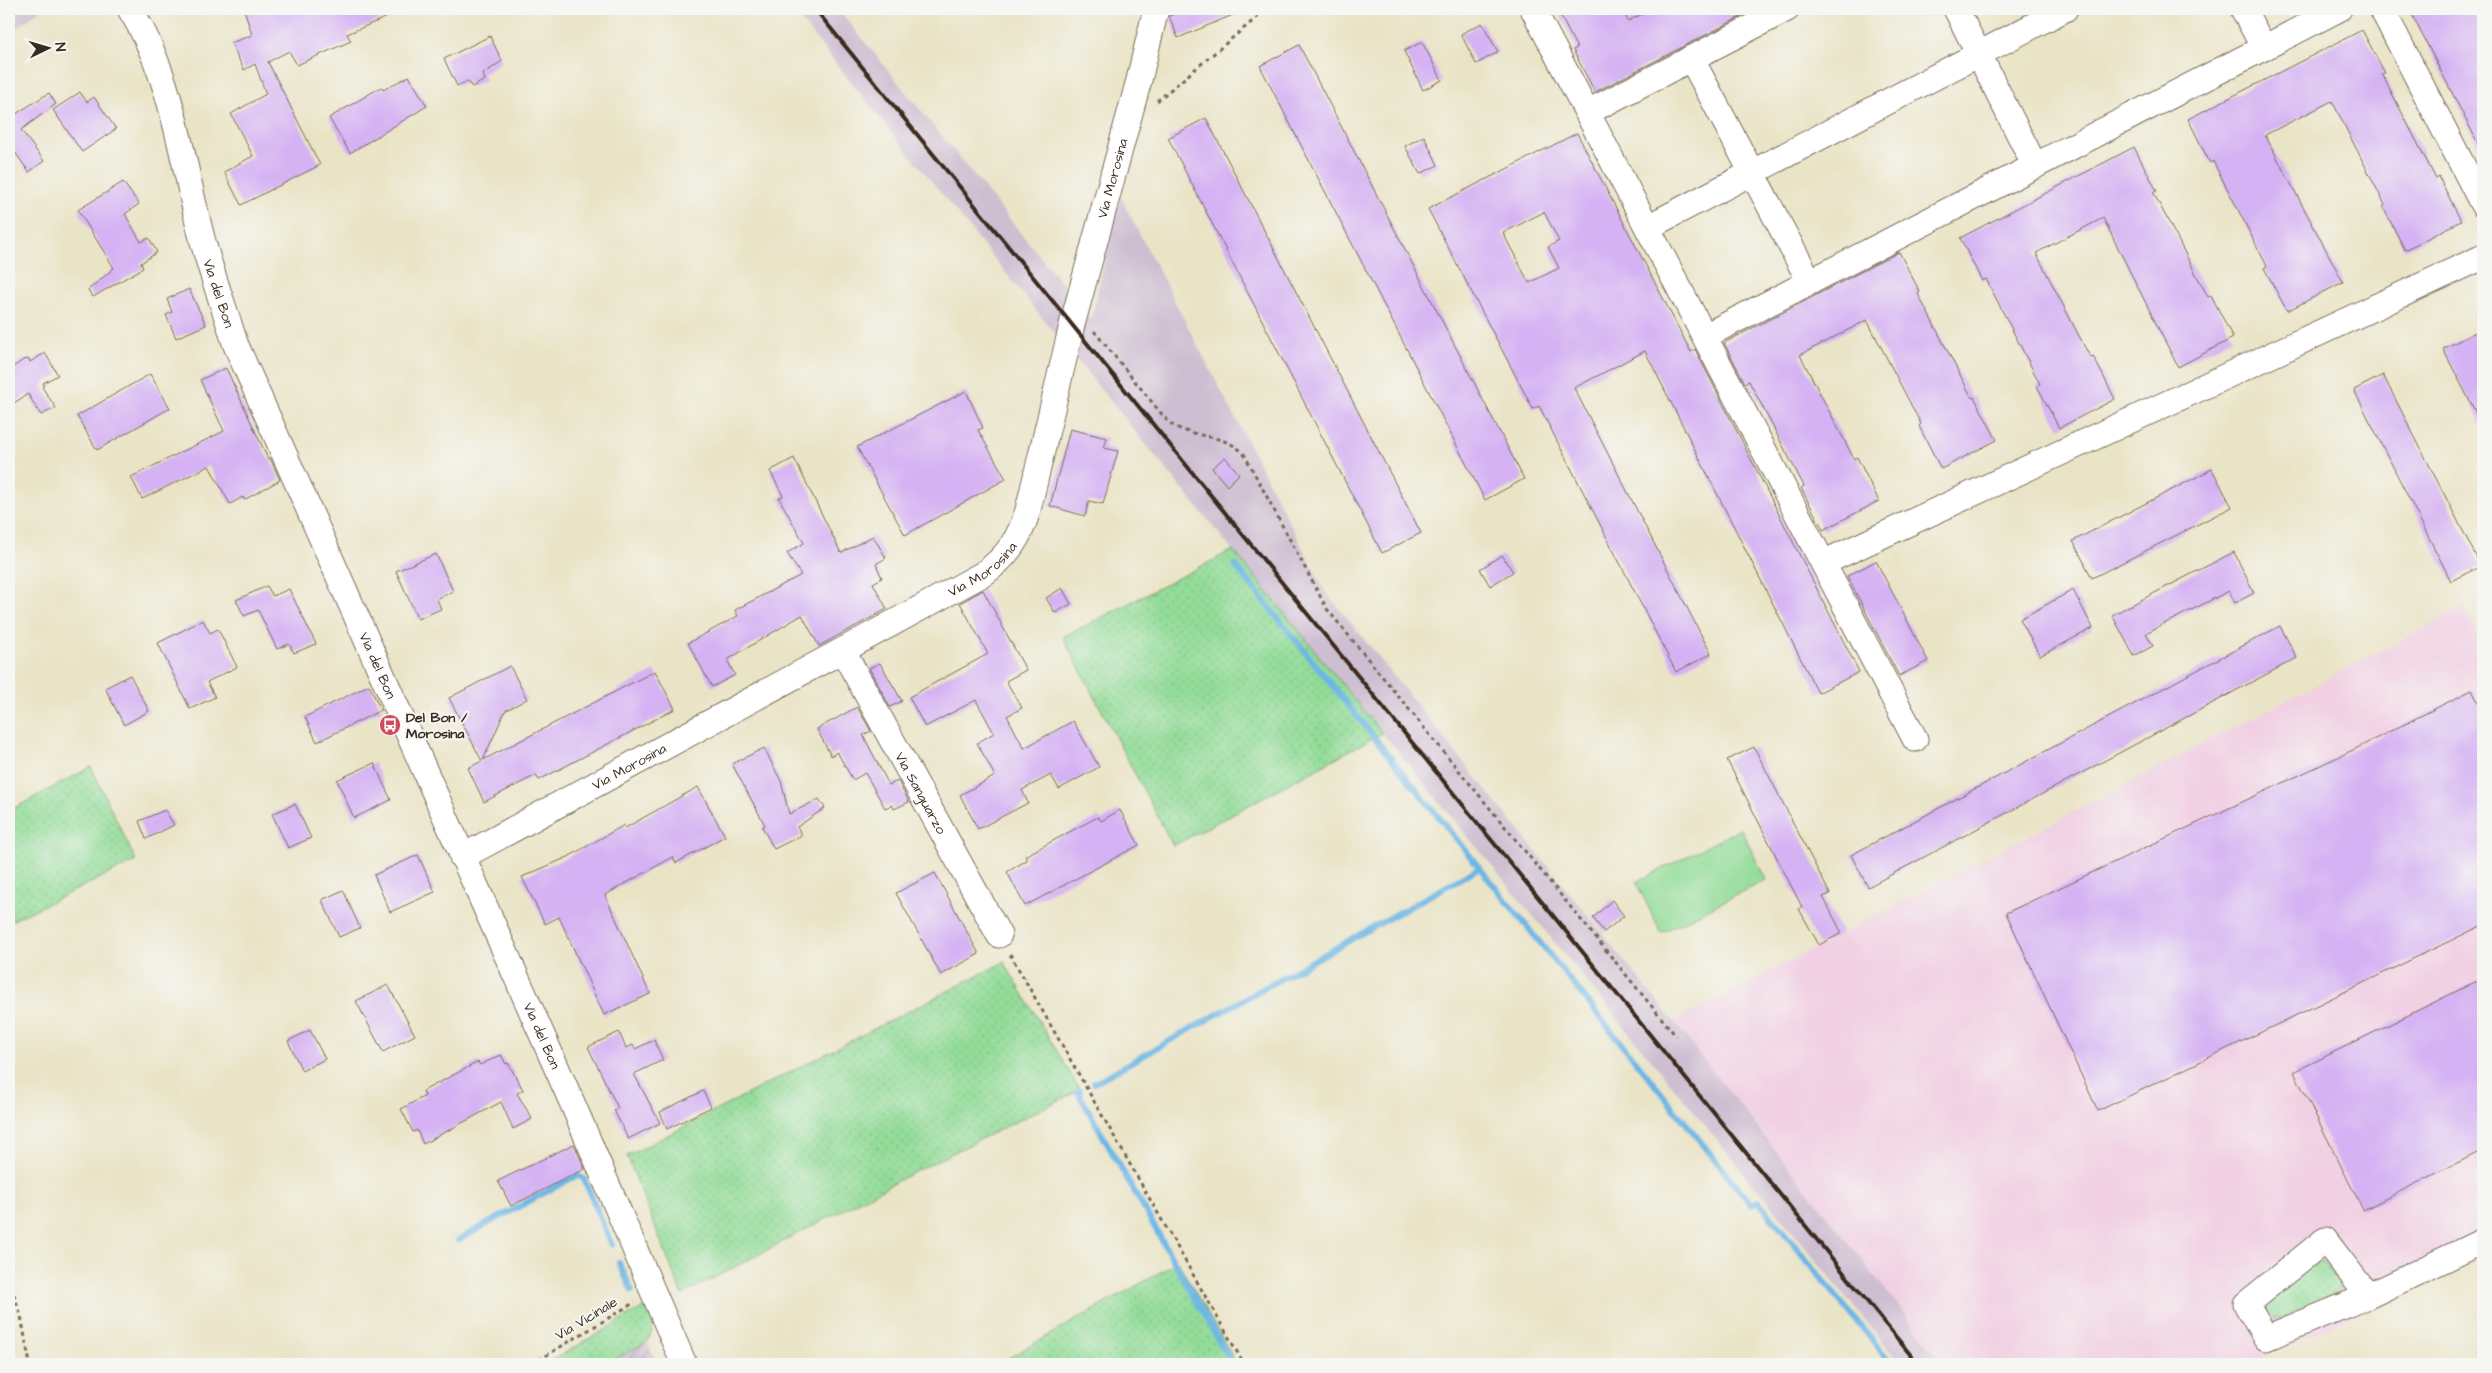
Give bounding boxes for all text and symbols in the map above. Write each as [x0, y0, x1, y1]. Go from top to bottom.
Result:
north arrow [22, 22, 72, 72]
text: N [50, 42, 70, 52]
street label: Via Morosina [1093, 136, 1134, 221]
street label: Via del Bon [197, 257, 239, 330]
street label: Via Morosina [945, 538, 1022, 602]
street label: Via del Bon [354, 629, 401, 702]
place label: Del Bon / Morosina [406, 708, 468, 744]
bus stop icon: Del Bon / Morosina [378, 713, 402, 737]
street label: Via Morosina [589, 739, 670, 796]
street label: Via Sanguarzo [890, 749, 951, 838]
street label: Via del Bon [518, 999, 565, 1073]
street label: Via Vicinale [552, 1292, 622, 1345]

